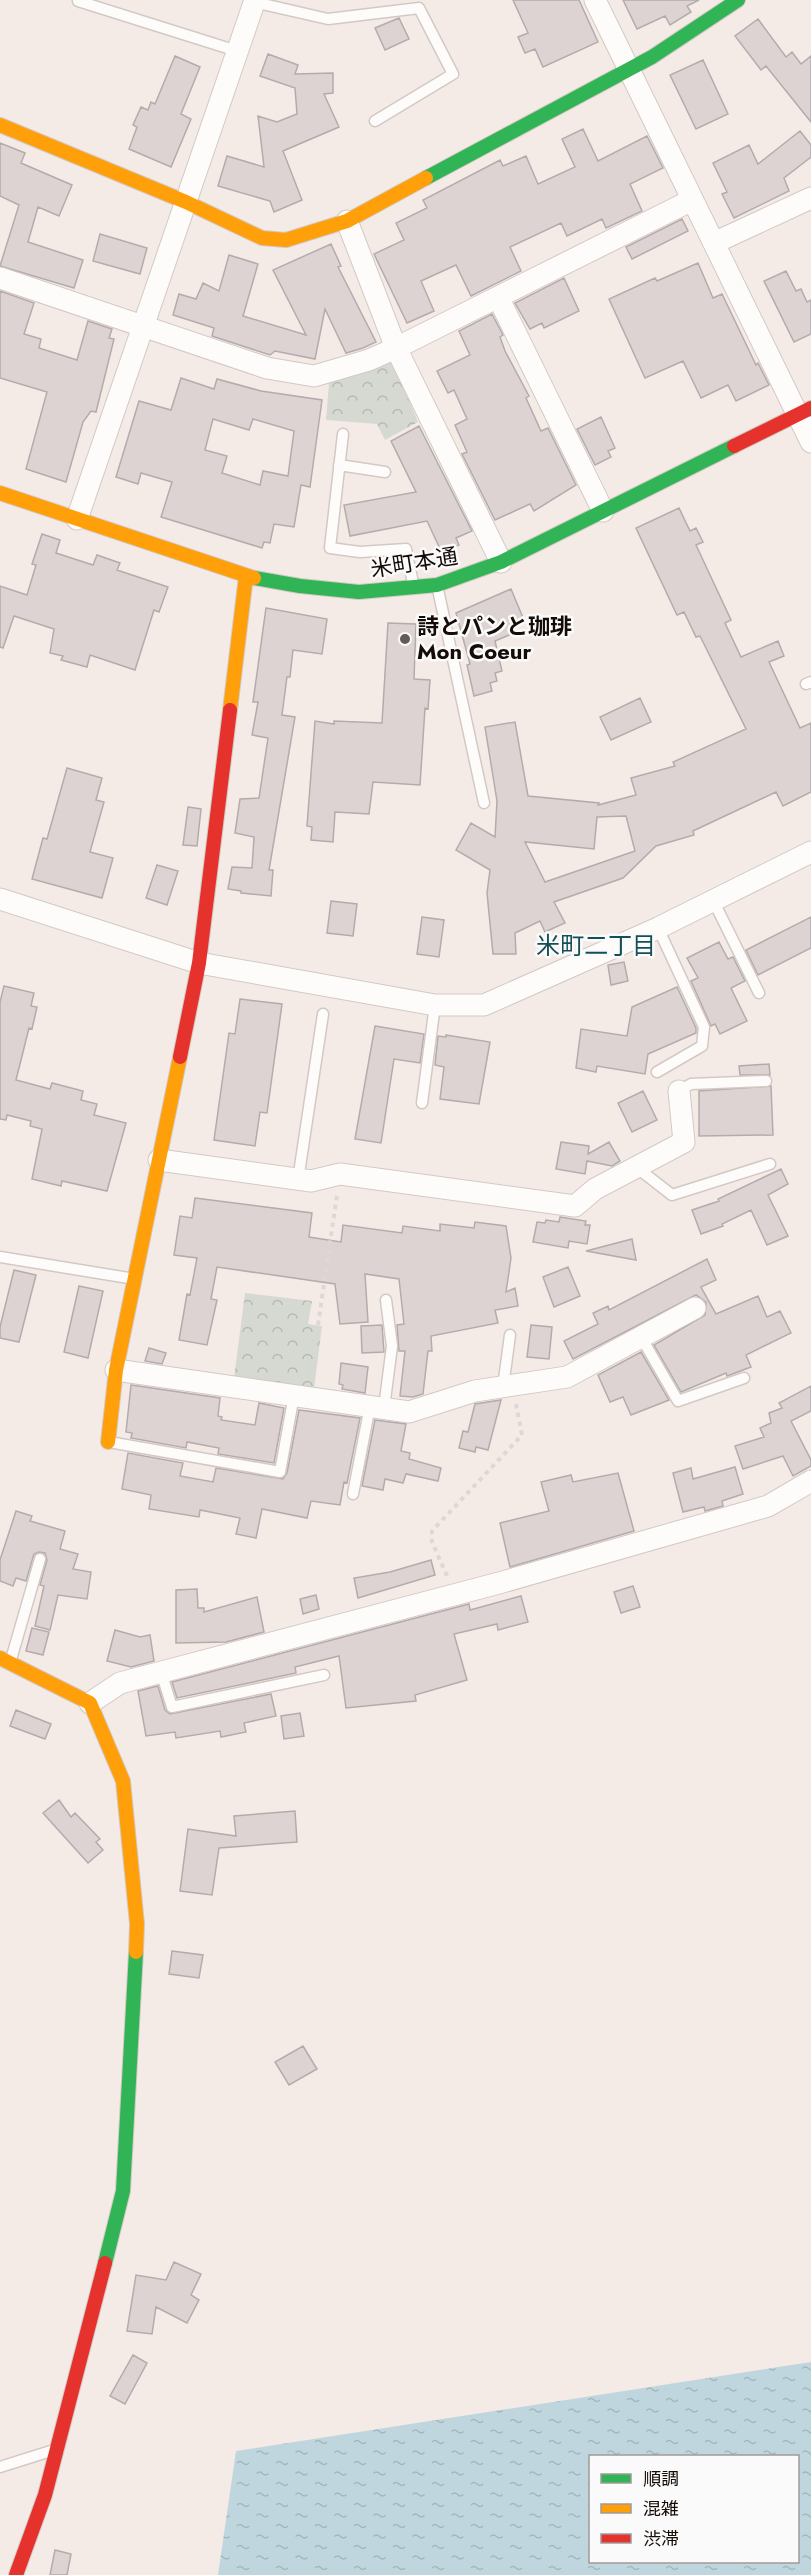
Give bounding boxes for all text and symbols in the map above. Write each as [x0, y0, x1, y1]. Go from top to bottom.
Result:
street label: 米町本通 [368, 539, 460, 585]
place label: 詩とパンと珈琲 Mon Coeur [417, 610, 572, 667]
marker: 詩とパンと珈琲 Mon Coeur [398, 632, 412, 646]
district label: 米町二丁目 [536, 928, 656, 963]
legend [589, 2455, 799, 2563]
text: 順調 [643, 2466, 679, 2492]
text: 混雑 [643, 2496, 679, 2522]
text: 渋滞 [643, 2526, 679, 2552]

